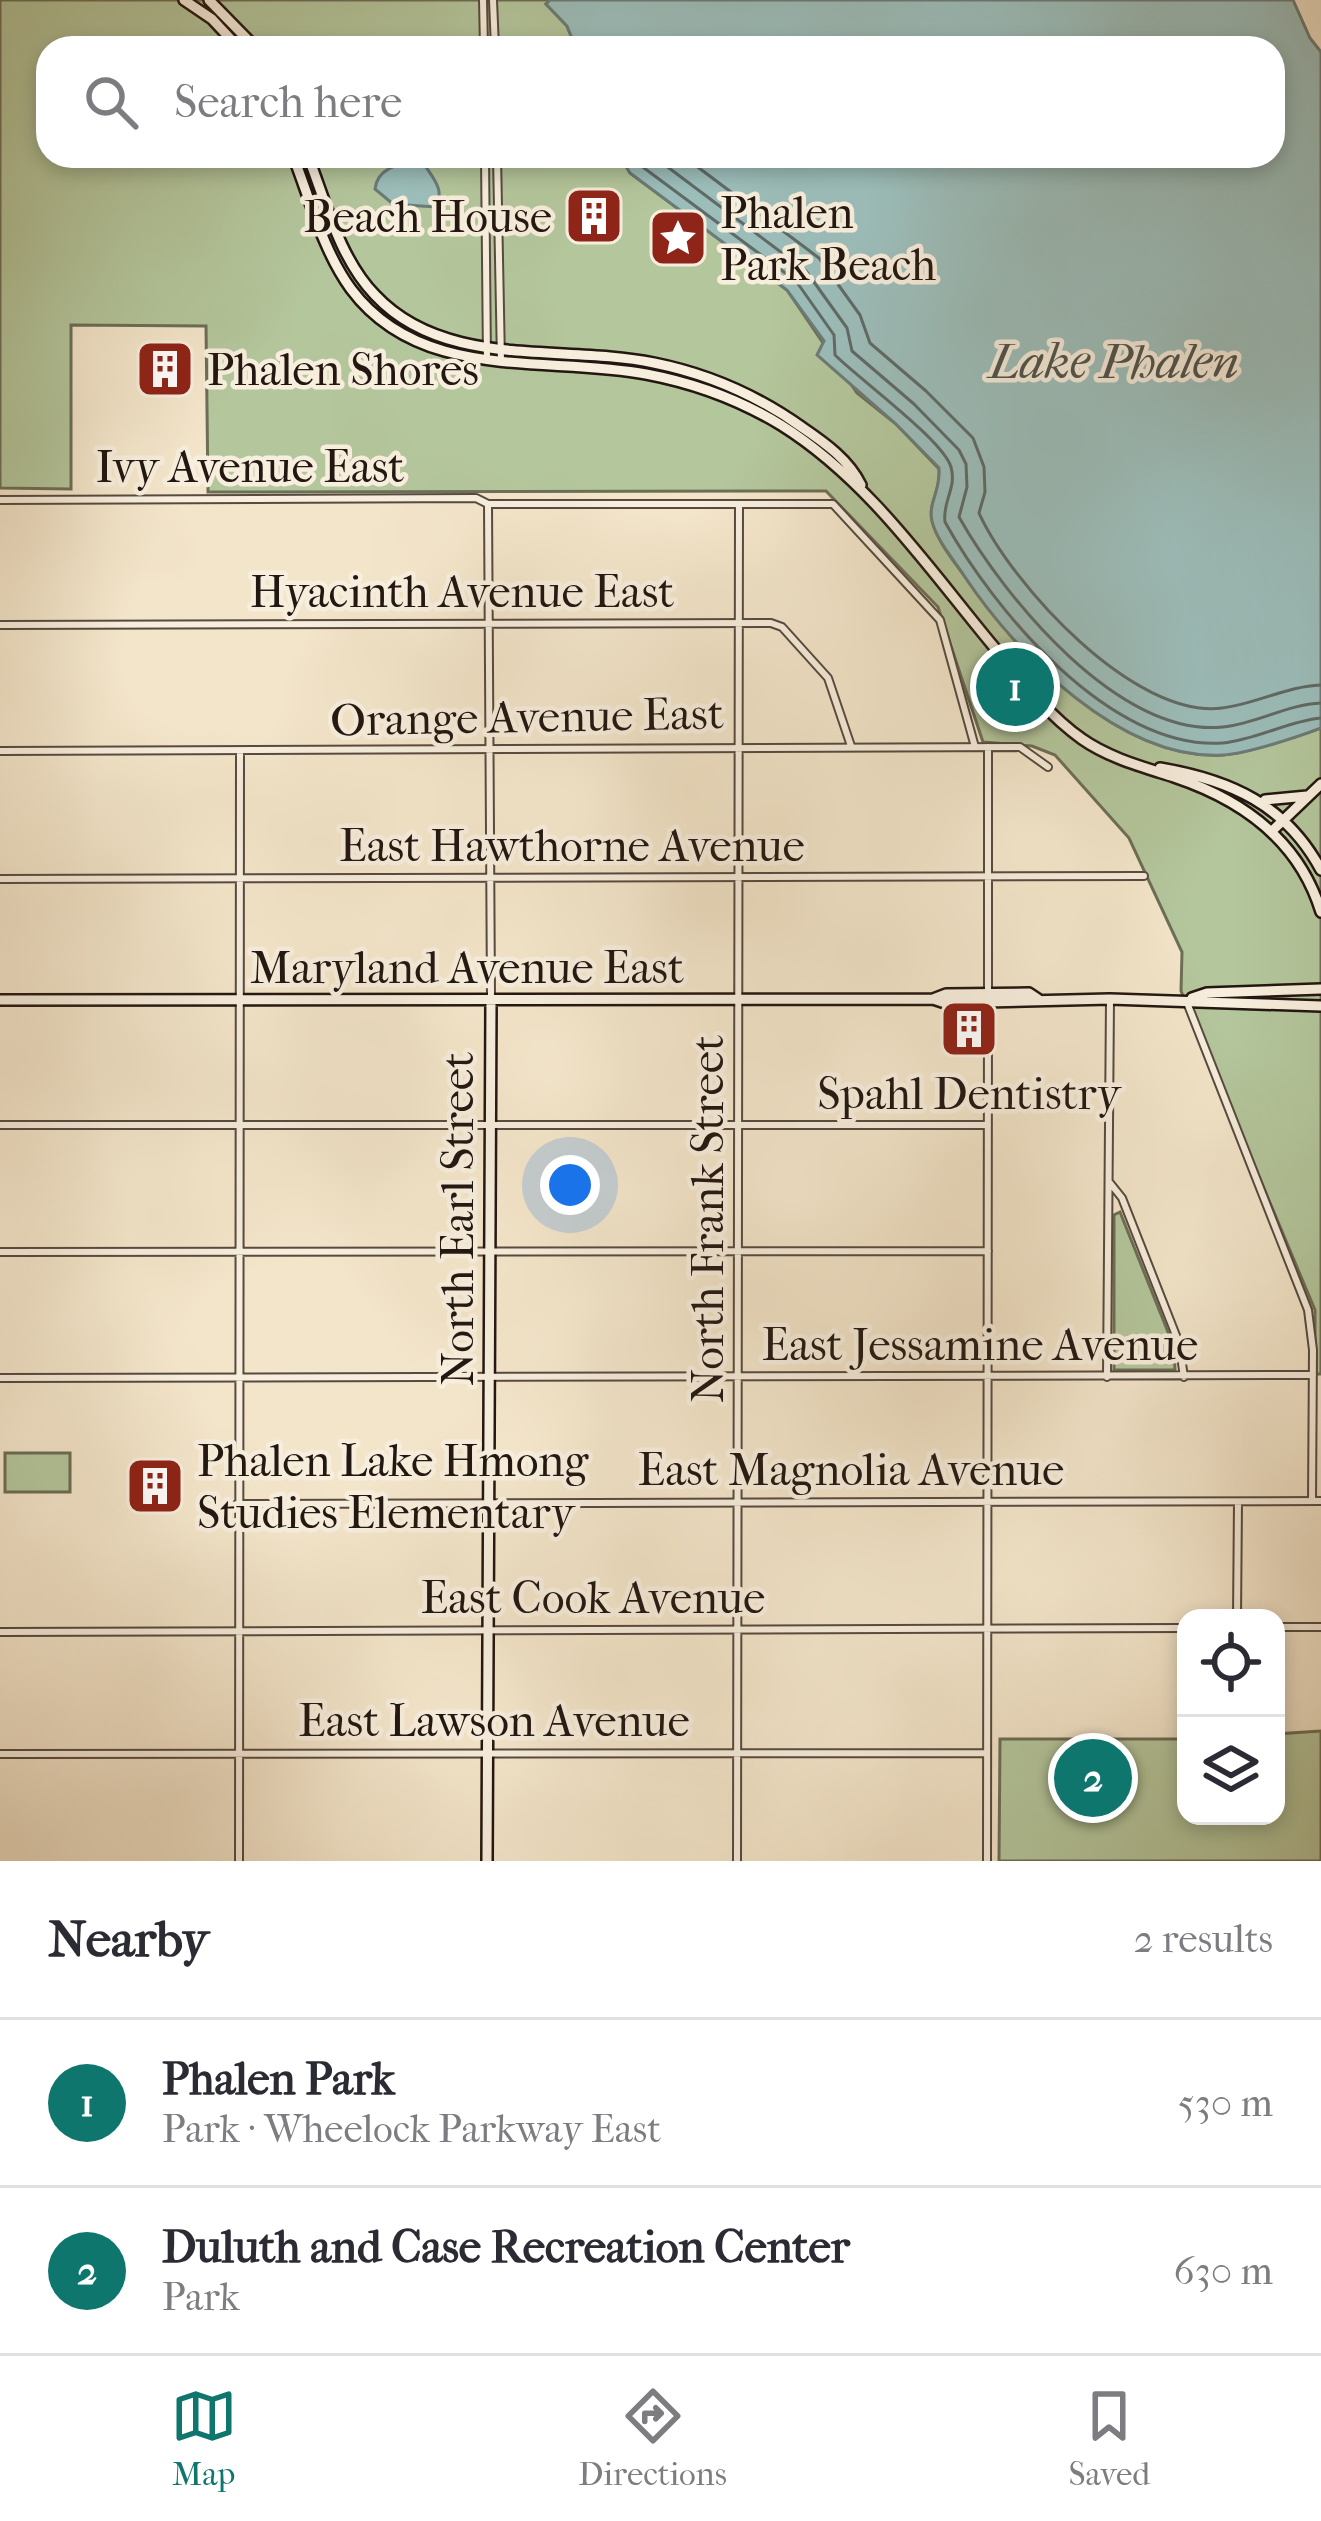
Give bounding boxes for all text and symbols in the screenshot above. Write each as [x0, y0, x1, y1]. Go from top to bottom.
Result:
search box [36, 36, 1285, 168]
icon: search [78, 69, 144, 135]
text: Search here [174, 76, 402, 129]
building icon: Beach House [563, 185, 625, 247]
place label: Phalen Park Beach [720, 187, 936, 292]
place label: Beach House [303, 191, 552, 244]
place icon: Phalen Park Beach [647, 207, 709, 269]
water label: Lake Phalen [986, 334, 1239, 390]
building icon: Phalen Shores [134, 338, 196, 400]
place label: Phalen Shores [207, 344, 479, 397]
street label: Ivy Avenue East [96, 441, 404, 494]
street label: Hyacinth Avenue East [250, 566, 674, 619]
pin: 1 [976, 642, 1054, 732]
street label: Orange Avenue East [330, 688, 724, 747]
street label: East Hawthorne Avenue [339, 820, 805, 873]
street label: Maryland Avenue East [250, 942, 684, 995]
building icon: Spahl Dentistry [938, 998, 1000, 1060]
street label: North Frank Street [682, 1035, 735, 1403]
street label: North Earl Street [432, 1052, 485, 1386]
place label: Spahl Dentistry [817, 1068, 1123, 1121]
your location [540, 1155, 600, 1215]
street label: East Jessamine Avenue [762, 1319, 1198, 1372]
place label: Phalen Lake Hmong Studies Elementary [197, 1435, 589, 1540]
street label: East Magnolia Avenue [638, 1444, 1064, 1497]
building icon: Phalen Lake Hmong Studies Elementary [124, 1455, 186, 1517]
street label: East Cook Avenue [421, 1572, 765, 1625]
map controls [1177, 1609, 1285, 1825]
button: locate [1177, 1609, 1285, 1717]
street label: East Lawson Avenue [298, 1695, 690, 1748]
button: layers [1177, 1717, 1285, 1825]
pin: 2 [1054, 1733, 1132, 1823]
text: Nearby [48, 1909, 209, 1969]
text: 2 results [1134, 1916, 1273, 1962]
text: Phalen Park [162, 2053, 395, 2106]
text: 1 [80, 2080, 94, 2126]
text: 530 m [1178, 2080, 1273, 2126]
text: Park · Wheelock Parkway East [162, 2106, 661, 2152]
text: Duluth and Case Recreation Center [162, 2221, 850, 2274]
text: 2 [77, 2248, 97, 2294]
text: 630 m [1174, 2248, 1273, 2294]
text: Park [162, 2274, 240, 2320]
tab: Map [171, 2383, 237, 2494]
tab: Directions [578, 2383, 727, 2494]
tab: Saved [1068, 2383, 1150, 2494]

